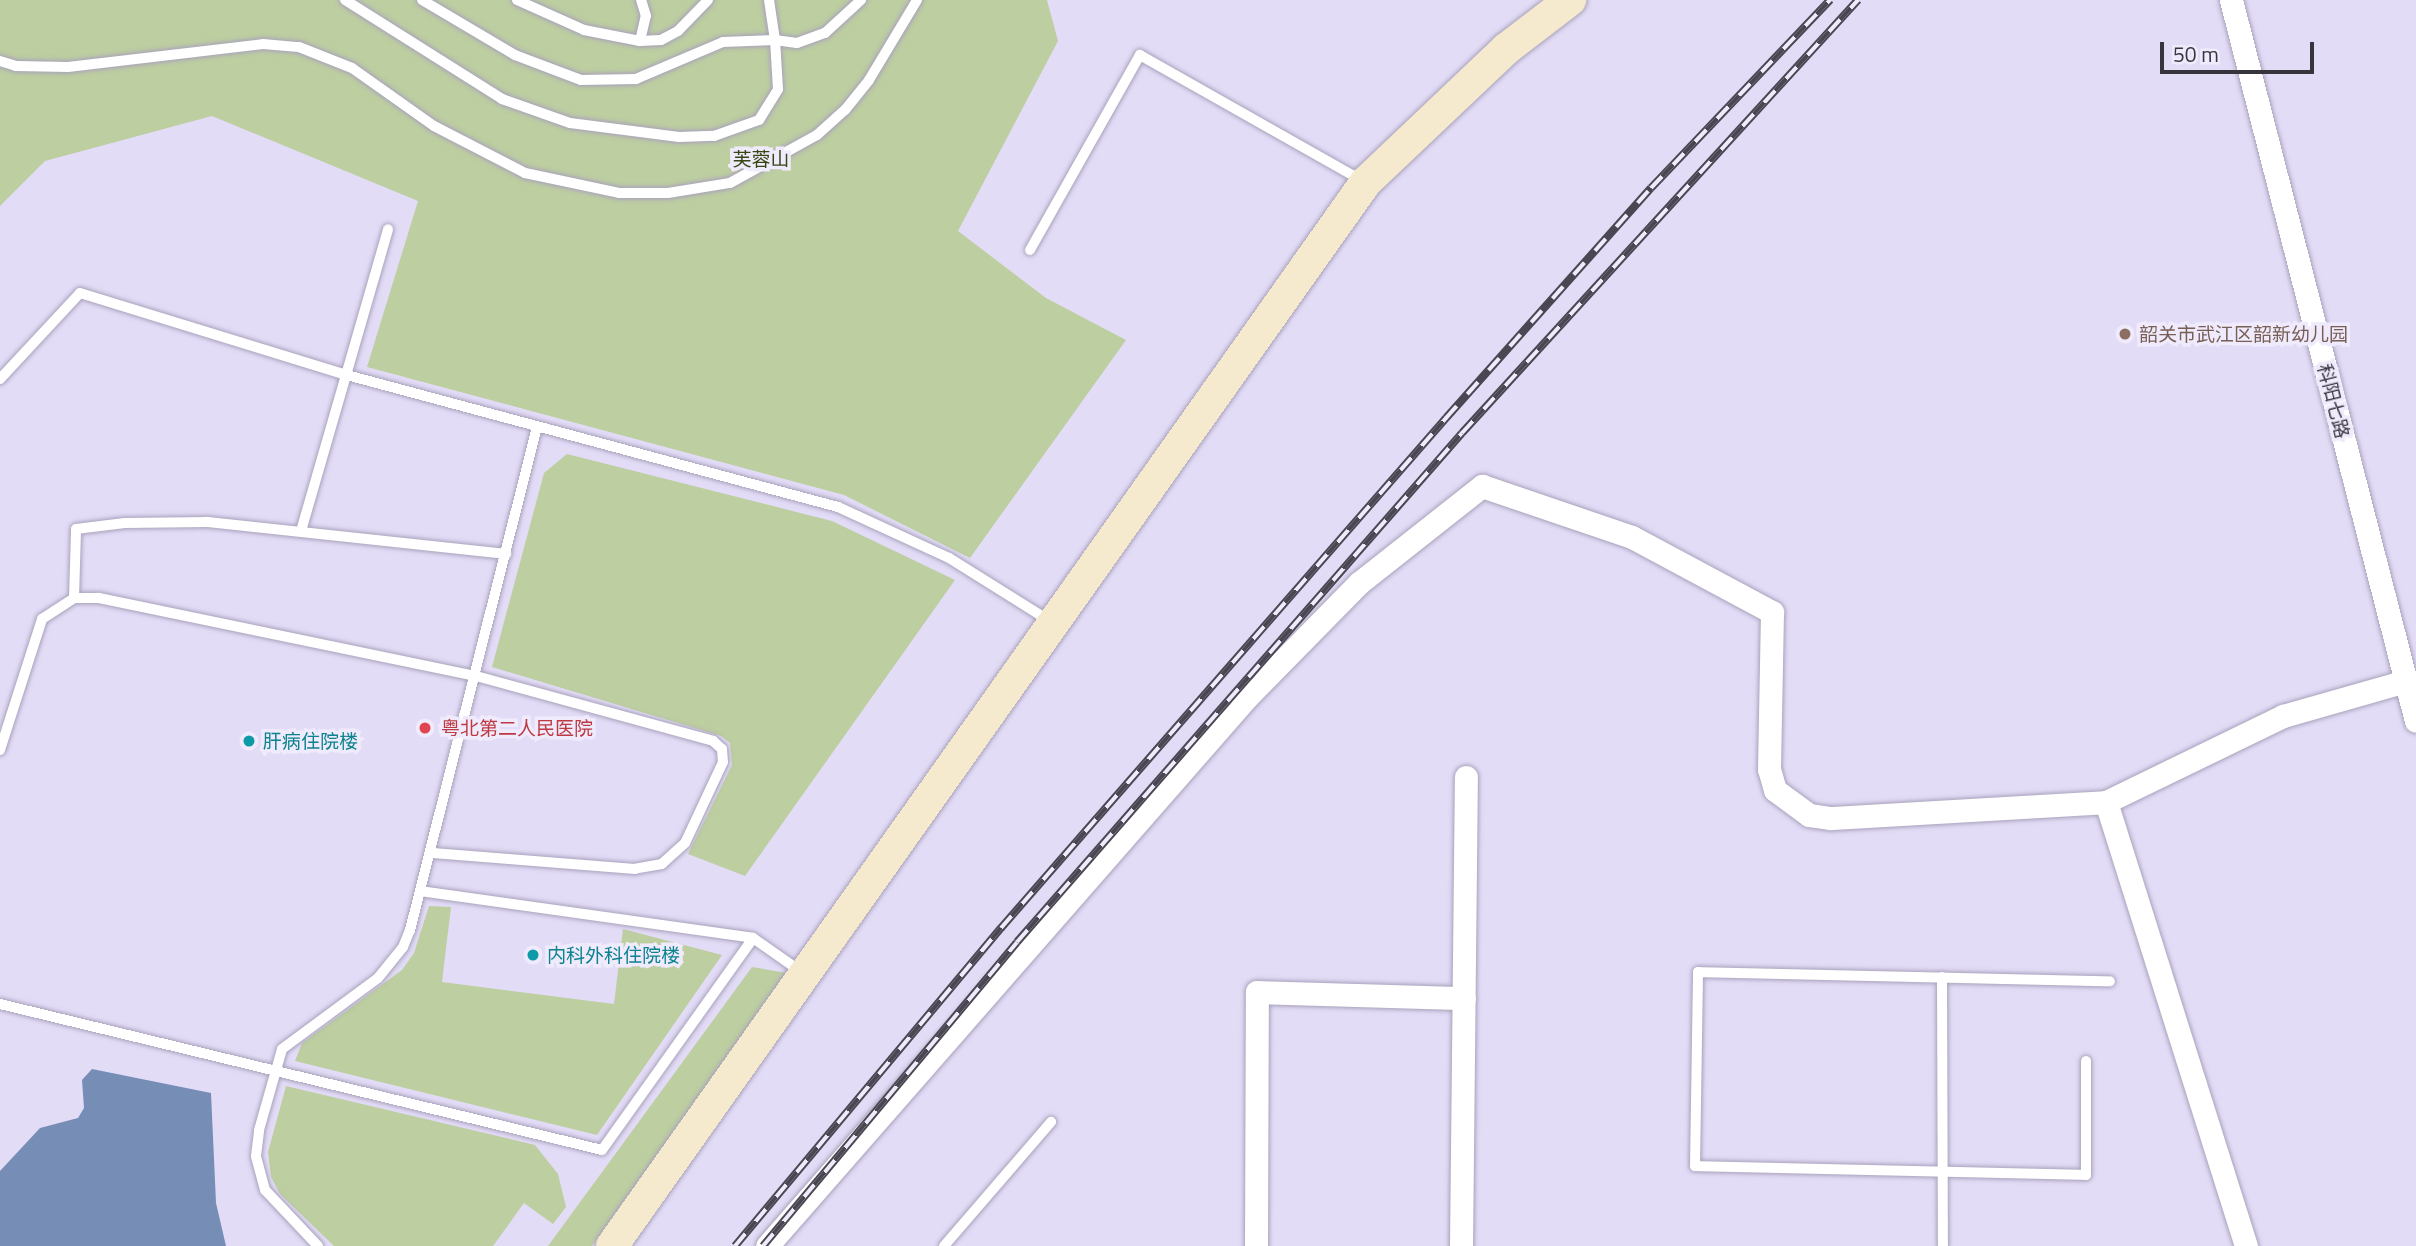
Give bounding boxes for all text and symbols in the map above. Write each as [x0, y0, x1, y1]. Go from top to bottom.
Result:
scale bar [2164, 28, 2318, 72]
text: 50 m [2173, 38, 2219, 70]
park label: 芙蓉山 [733, 148, 789, 170]
place label: 韶关市武江区韶新幼儿园 [2139, 323, 2348, 345]
marker: 韶关市武江区韶新幼儿园 [2117, 326, 2133, 342]
street label: 科阳七路 [2314, 361, 2354, 441]
place label: 粤北第二人民医院 [441, 717, 593, 739]
marker: 粤北第二人民医院 [415, 718, 435, 738]
place label: 肝病住院楼 [263, 730, 358, 752]
marker: 肝病住院楼 [241, 733, 257, 749]
place label: 内科外科住院楼 [547, 944, 680, 966]
marker: 内科外科住院楼 [525, 947, 541, 963]

